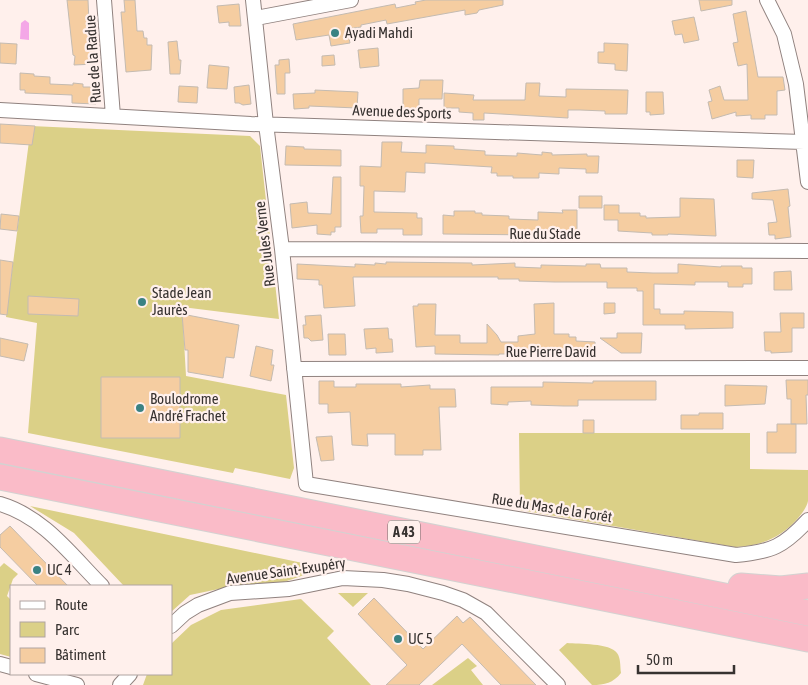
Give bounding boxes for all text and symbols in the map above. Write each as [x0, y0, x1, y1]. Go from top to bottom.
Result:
street label: Rue de la Radue [81, 14, 104, 104]
place label: Ayadi Mahdi [345, 24, 413, 41]
marker: Ayadi Mahdi [329, 27, 341, 39]
street label: Avenue des Sports [352, 101, 452, 122]
street label: Rue Jules Verne [251, 200, 278, 288]
street label: Rue du Stade [509, 225, 581, 242]
place label: Stade Jean Jaurès [152, 284, 211, 318]
marker: Stade Jean Jaurès [136, 296, 148, 308]
street label: Rue Pierre David [506, 343, 596, 360]
place label: Boulodrome André Frachet [150, 390, 226, 424]
marker: Boulodrome André Frachet [134, 402, 146, 414]
street label: Rue du Mas de la Forêt [491, 490, 614, 525]
road number: A 43 [388, 520, 420, 544]
street label: Avenue Saint-Exupéry [225, 554, 346, 587]
place label: UC 4 [47, 561, 72, 578]
marker: UC 4 [31, 564, 43, 576]
legend [10, 585, 172, 675]
text: Route [55, 596, 88, 613]
text: Parc [55, 621, 79, 638]
place label: UC 5 [408, 630, 433, 647]
marker: UC 5 [392, 633, 404, 645]
scale bar [638, 642, 734, 674]
text: Bâtiment [55, 646, 106, 663]
text: 50 m [646, 651, 673, 668]

